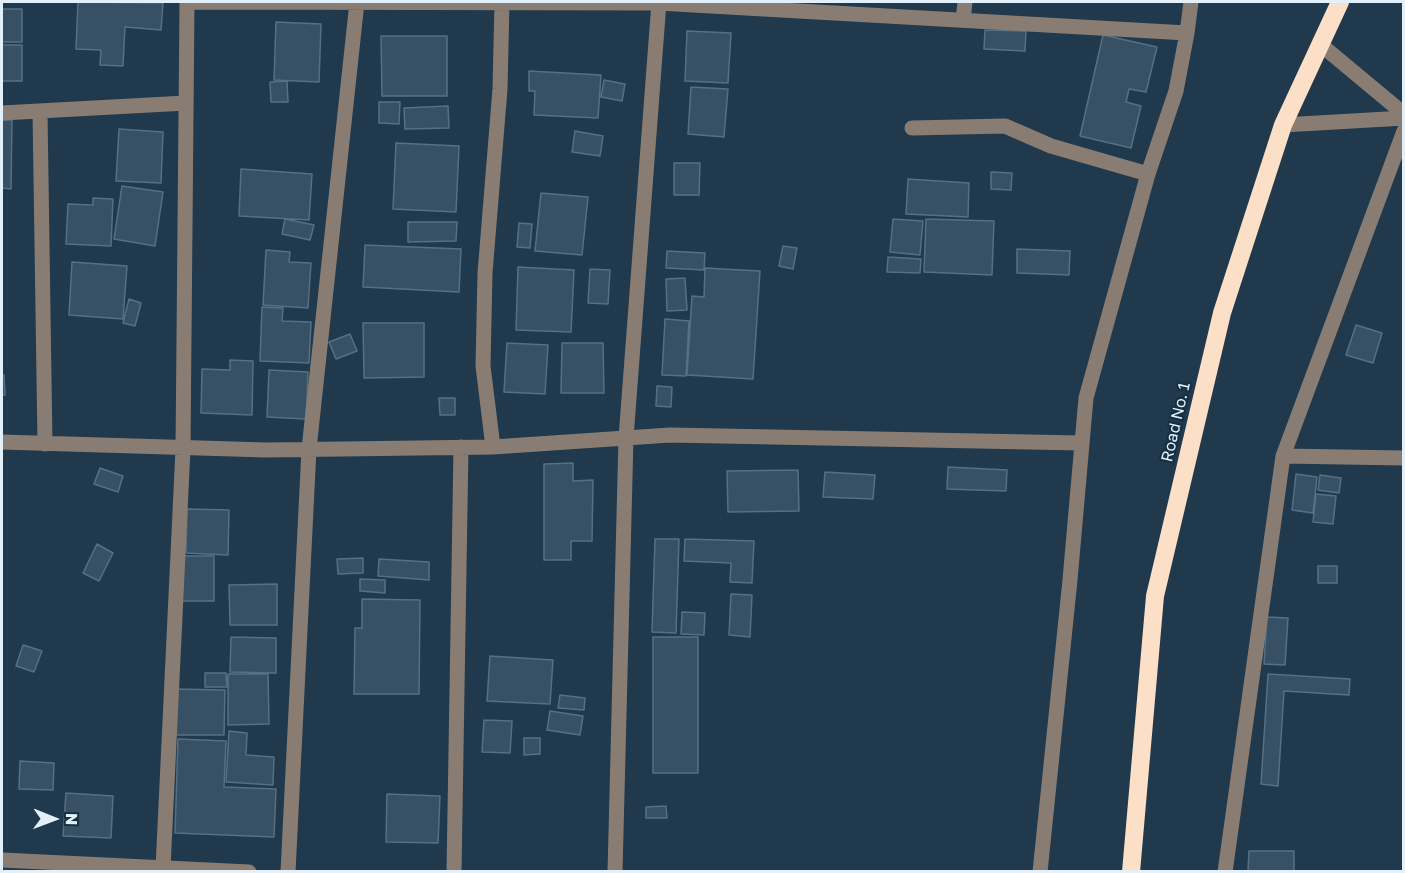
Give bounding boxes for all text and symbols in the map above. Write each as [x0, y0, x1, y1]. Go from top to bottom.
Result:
street label: Road No. 1 [1158, 380, 1194, 464]
north arrow [24, 789, 84, 849]
text: N [62, 813, 82, 826]

